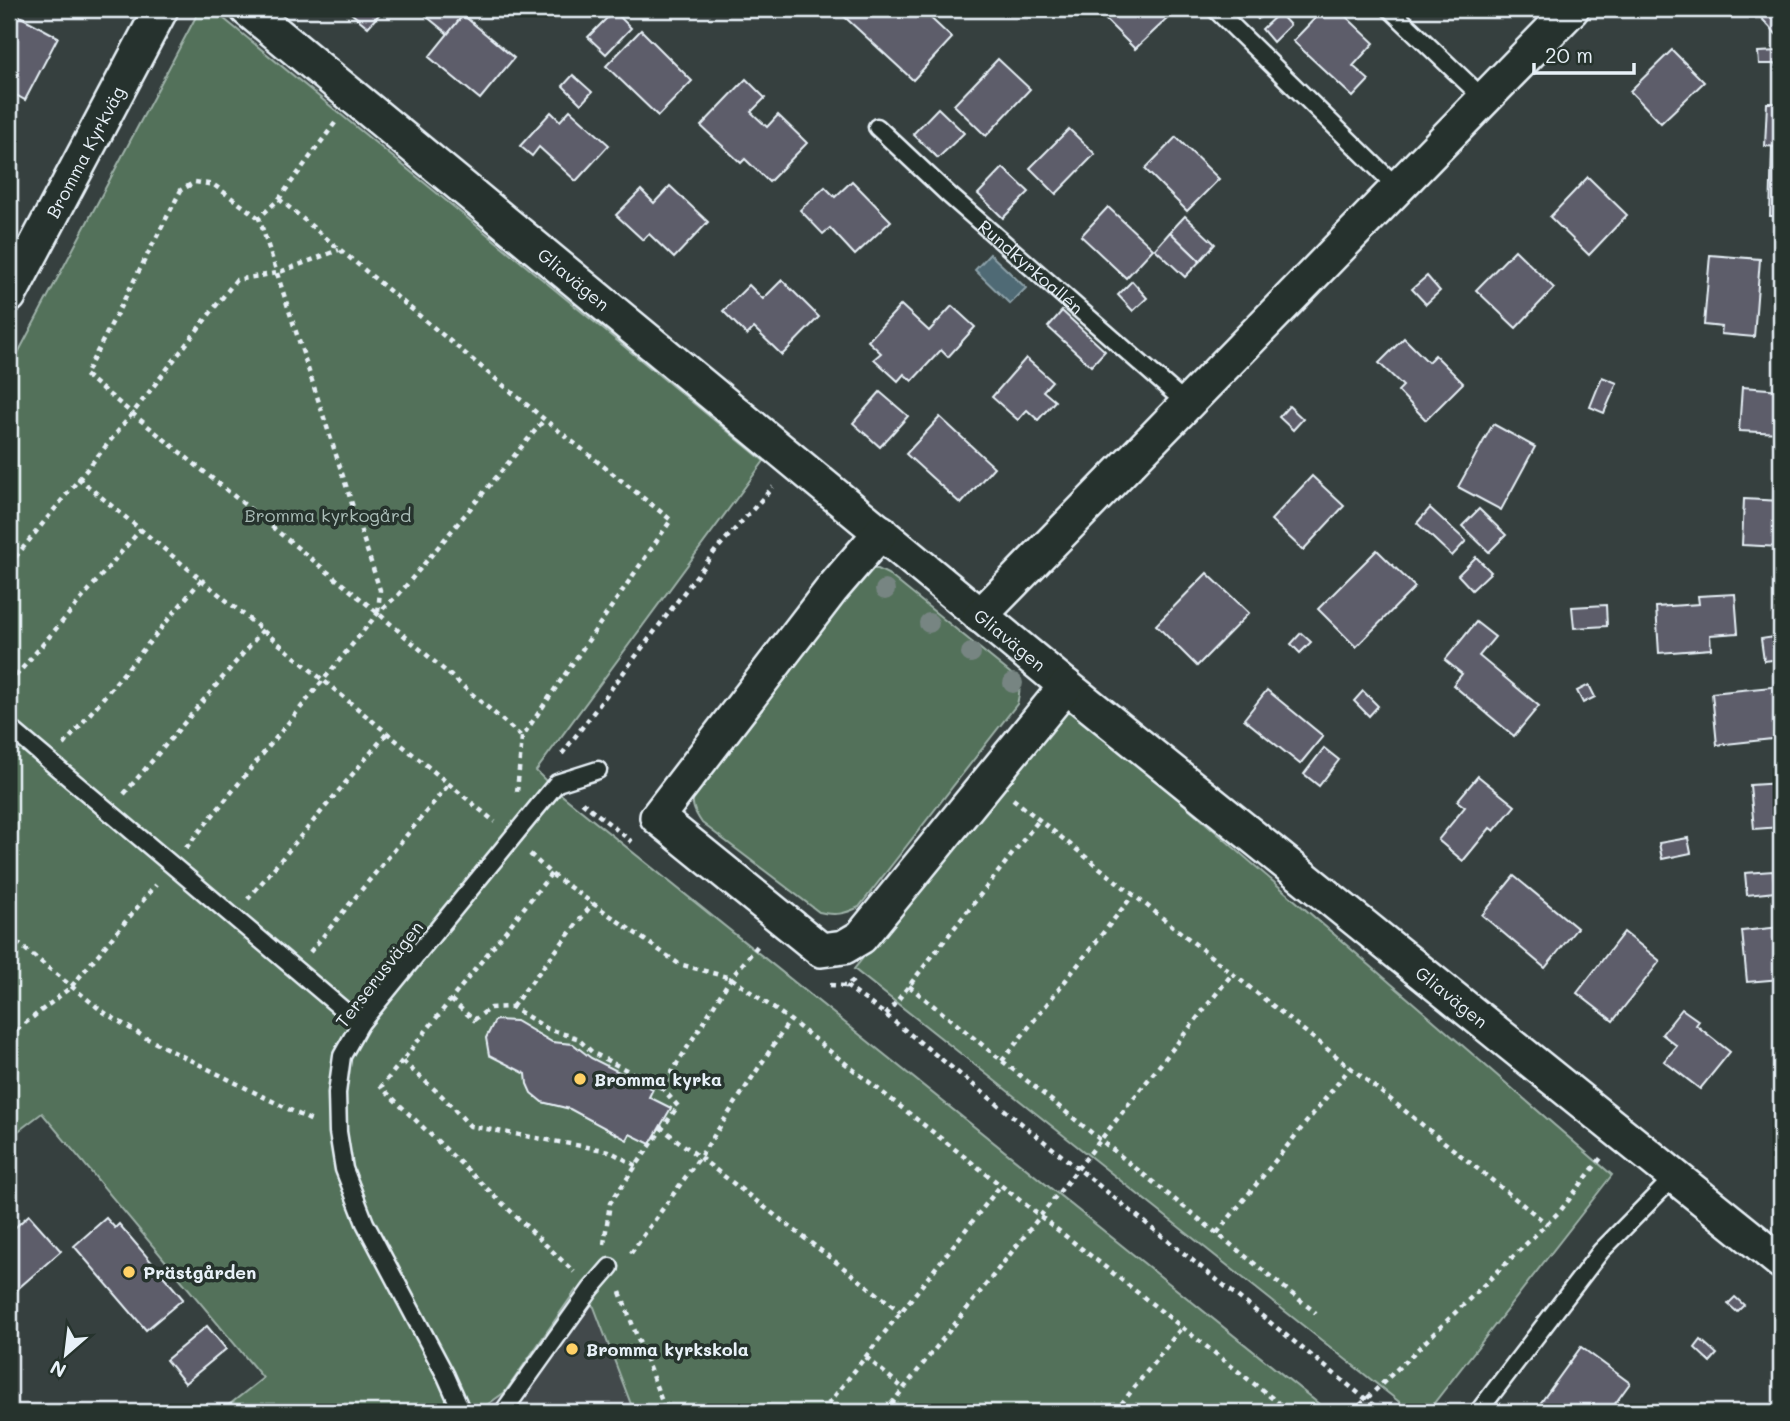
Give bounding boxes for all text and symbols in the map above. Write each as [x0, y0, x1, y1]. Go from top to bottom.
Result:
scale bar [1534, 32, 1634, 76]
text: 20 m [1545, 41, 1593, 68]
street label: Bromma Kyrkväg [41, 82, 130, 222]
street label: Rundkyrkoallén [973, 214, 1089, 320]
street label: Gliavägen [533, 242, 615, 316]
park label: Bromma kyrkogård [245, 503, 411, 527]
street label: Gliavägen [969, 603, 1051, 676]
street label: Terserusvägen [330, 916, 428, 1032]
street label: Gliavägen [1411, 960, 1493, 1033]
place label: Bromma kyrka [594, 1067, 722, 1091]
marker: Bromma kyrka [572, 1071, 588, 1087]
place label: Prästgården [143, 1260, 256, 1284]
marker: Prästgården [121, 1264, 137, 1280]
north arrow [32, 1320, 102, 1390]
place label: Bromma kyrkskola [586, 1337, 749, 1361]
marker: Bromma kyrkskola [564, 1341, 580, 1357]
text: N [46, 1355, 70, 1384]

